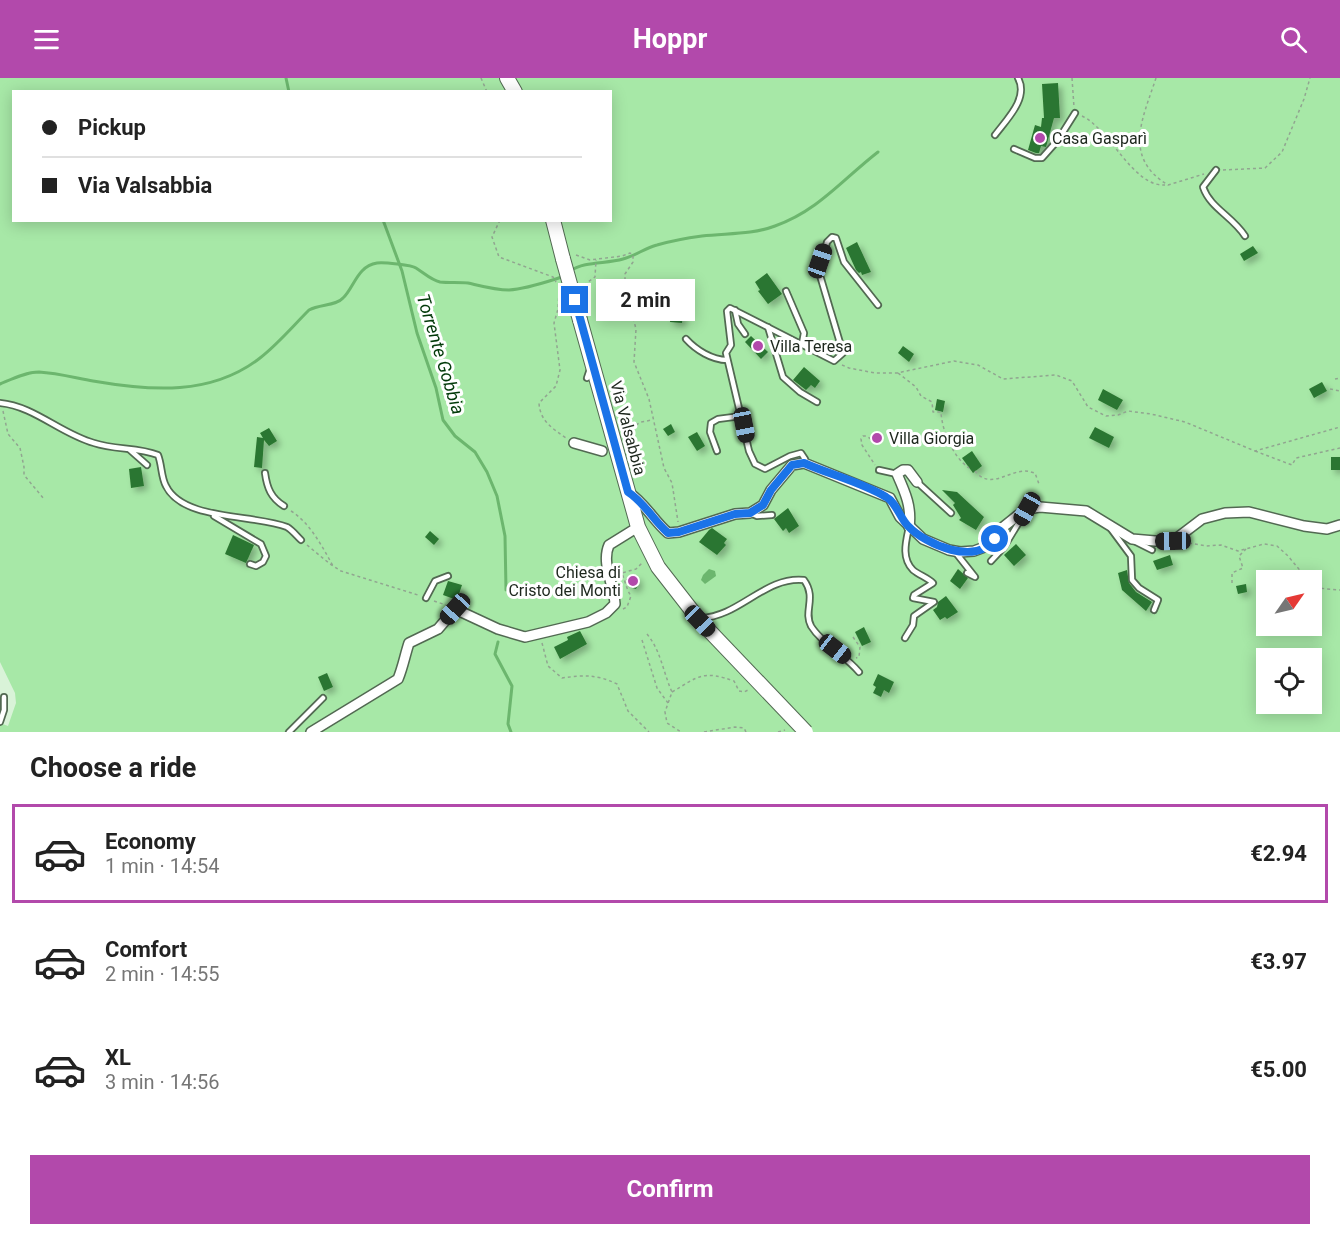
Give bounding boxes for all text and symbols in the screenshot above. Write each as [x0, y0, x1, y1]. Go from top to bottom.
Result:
icon: menu [30, 23, 63, 56]
text: Hoppr [633, 23, 707, 55]
icon: search [1277, 23, 1310, 56]
text: Pickup [78, 115, 146, 140]
place label: Casa Gasparì [1052, 129, 1147, 148]
marker: Casa Gasparì [1033, 131, 1047, 145]
text: Via Valsabbia [78, 173, 212, 198]
car [806, 241, 834, 281]
callout: 2 min [596, 279, 695, 321]
route end [561, 286, 588, 313]
text: 2 min [620, 288, 671, 312]
water label: Torrente Gobbia [413, 291, 469, 417]
place label: Villa Teresa [770, 337, 852, 356]
marker: Villa Teresa [751, 339, 765, 353]
street label: Via Valsabbia [606, 379, 650, 477]
car [732, 406, 756, 444]
place label: Villa Giorgia [889, 429, 974, 448]
marker: Villa Giorgia [870, 431, 884, 445]
car [1010, 489, 1044, 529]
route start [981, 525, 1008, 552]
car [1155, 532, 1191, 550]
place label: Chiesa di Cristo dei Monti [508, 563, 621, 600]
north arrow [1256, 570, 1322, 636]
map controls [1256, 570, 1322, 714]
marker: Chiesa di Cristo dei Monti [626, 574, 640, 588]
car [436, 590, 474, 628]
car [681, 602, 719, 640]
car [815, 631, 855, 667]
button: locate [1256, 648, 1322, 714]
text: Choose a ride [30, 752, 196, 784]
icon: car [33, 827, 87, 881]
text: Economy [105, 829, 196, 854]
text: €2.94 [1250, 841, 1307, 866]
text: 1 min · 14:54 [105, 854, 220, 878]
icon: car [33, 935, 87, 989]
text: Comfort [105, 937, 187, 962]
text: €3.97 [1250, 949, 1307, 974]
text: 2 min · 14:55 [105, 962, 220, 986]
icon: car [33, 1043, 87, 1097]
text: XL [105, 1045, 131, 1070]
text: €5.00 [1250, 1057, 1307, 1082]
text: 3 min · 14:56 [105, 1070, 220, 1094]
button: Confirm [30, 1155, 1310, 1224]

